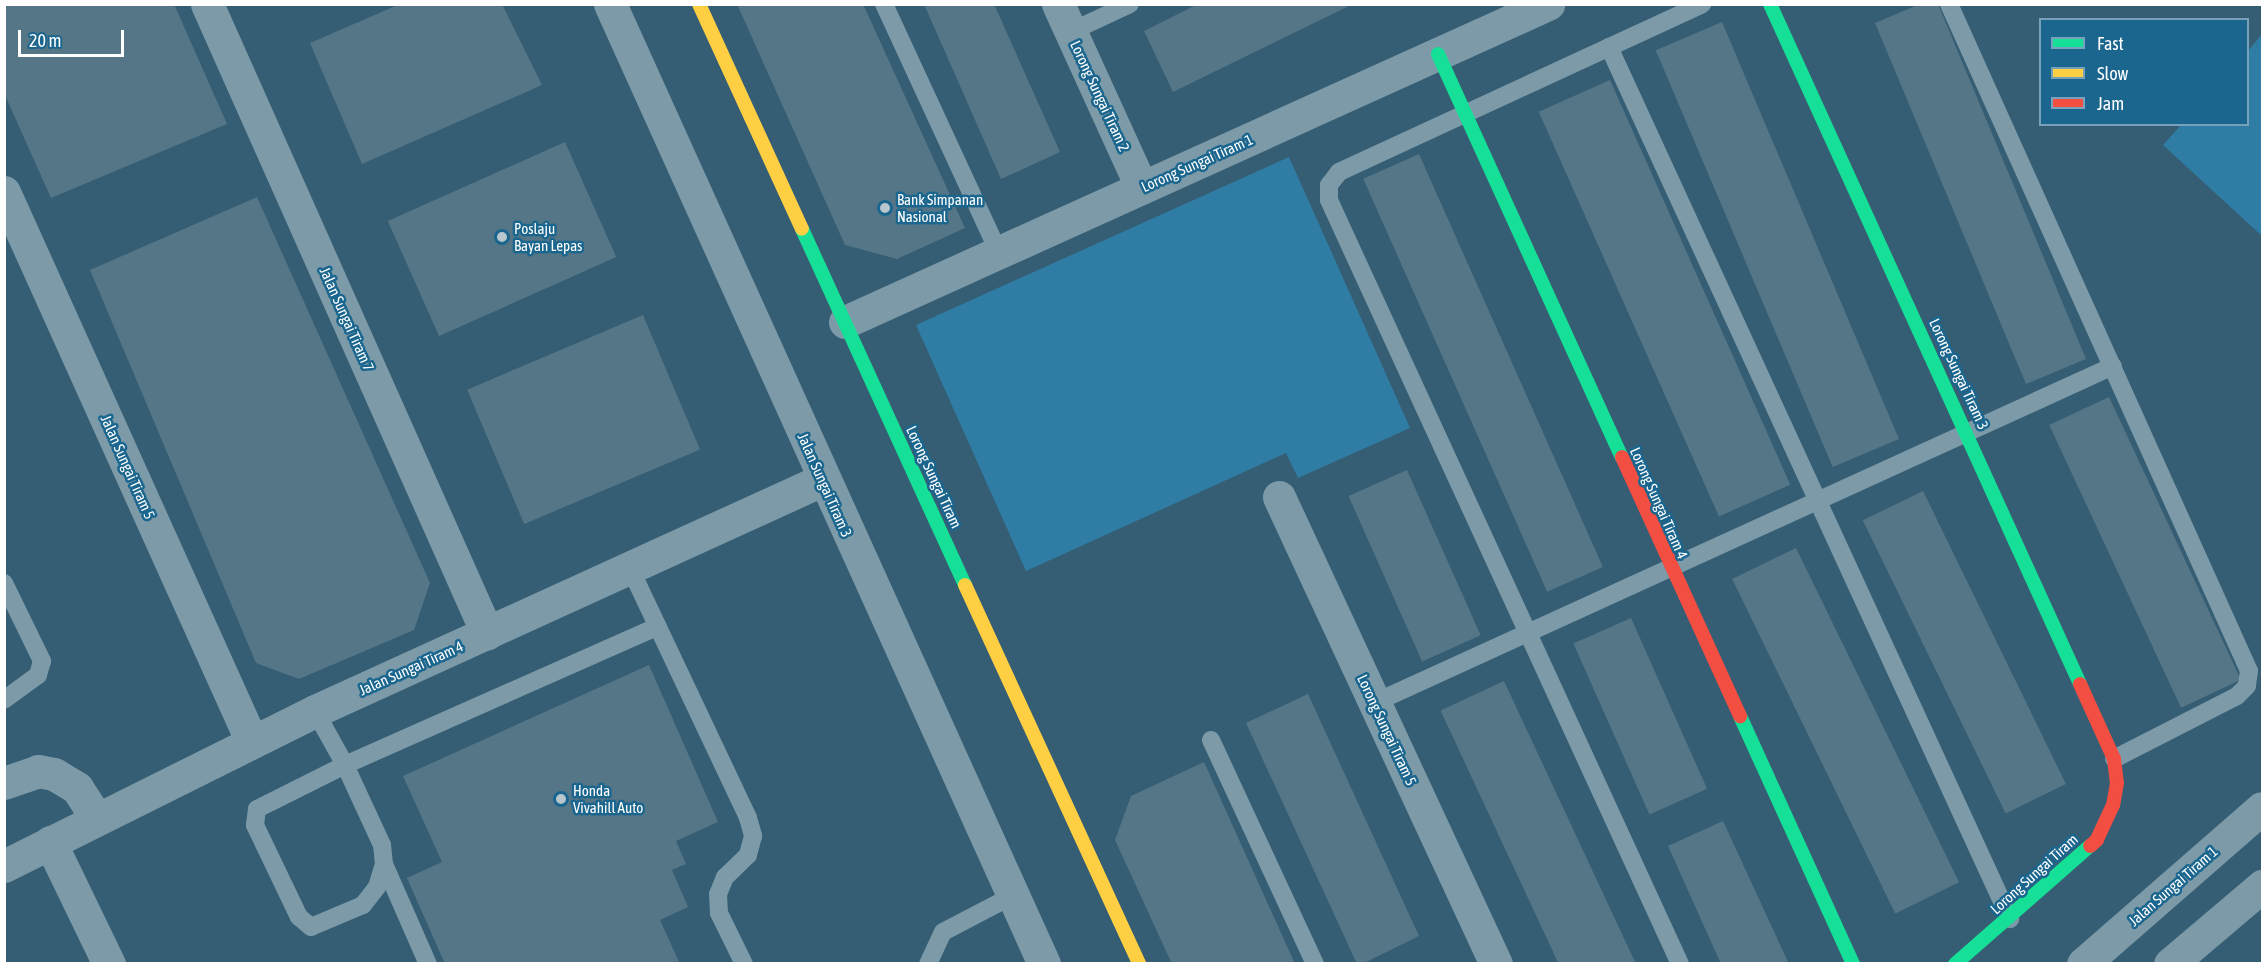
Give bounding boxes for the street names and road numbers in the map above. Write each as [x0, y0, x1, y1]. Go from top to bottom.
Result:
street label: Lorong Sungai Tiram 2 [1066, 38, 1134, 154]
street label: Lorong Sungai Tiram 1 [1138, 130, 1256, 196]
street label: Jalan Sungai Tiram 7 [316, 264, 378, 374]
street label: Lorong Sungai Tiram 3 [1925, 316, 1993, 432]
street label: Jalan Sungai Tiram 5 [97, 412, 159, 522]
street label: Lorong Sungai Tiram [902, 423, 966, 531]
street label: Jalan Sungai Tiram 3 [794, 430, 856, 540]
street label: Lorong Sungai Tiram 4 [1626, 444, 1692, 562]
street label: Jalan Sungai Tiram 4 [356, 637, 466, 699]
street label: Lorong Sungai Tiram 5 [1353, 672, 1421, 788]
street label: Lorong Sungai Tiram [1987, 830, 2081, 918]
street label: Jalan Sungai Tiram 1 [2125, 842, 2221, 930]

